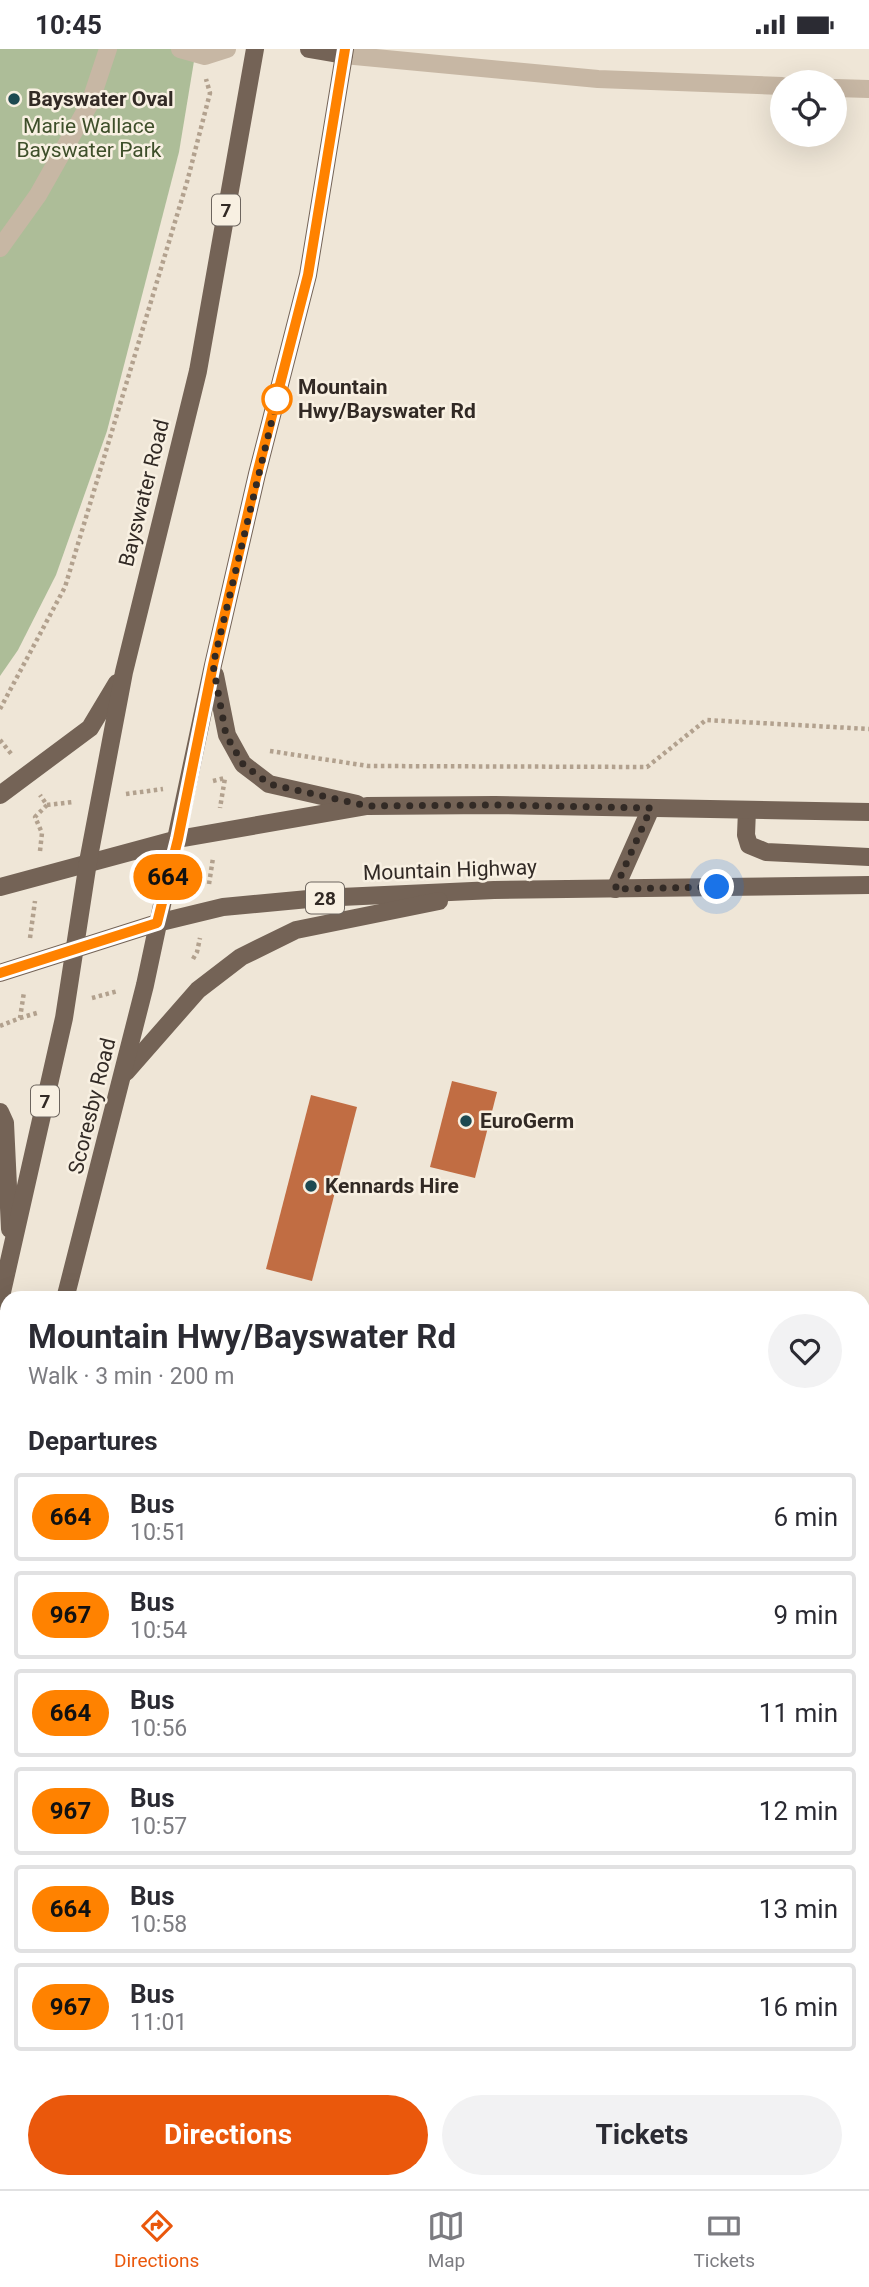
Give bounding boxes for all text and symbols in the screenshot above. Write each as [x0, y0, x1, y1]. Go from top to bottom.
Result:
text: 10:45 [35, 10, 102, 40]
map controls [770, 70, 847, 147]
button: locate [770, 70, 847, 147]
place label: Bayswater Oval [28, 87, 174, 111]
marker: Bayswater Oval [6, 91, 22, 107]
park label: Marie Wallace Bayswater Park [17, 114, 162, 162]
road number: 7 [212, 195, 240, 225]
place label: Mountain Hwy/Bayswater Rd [298, 375, 476, 423]
marker: Mountain Hwy/Bayswater Rd [262, 384, 292, 414]
street label: Bayswater Road [114, 417, 174, 569]
line badge: 664 [128, 854, 208, 900]
street label: Mountain Highway [363, 855, 537, 885]
text: 664 [147, 863, 189, 891]
your location [699, 869, 734, 904]
road number: 28 [306, 883, 344, 913]
street label: Scoresby Road [64, 1035, 120, 1177]
road number: 7 [31, 1085, 59, 1117]
place label: EuroGerm [480, 1109, 574, 1133]
marker: EuroGerm [458, 1113, 474, 1129]
place label: Kennards Hire [325, 1174, 459, 1198]
marker: Kennards Hire [303, 1178, 319, 1194]
button: heart [768, 1314, 842, 1388]
text: Mountain Hwy/Bayswater Rd [28, 1317, 456, 1356]
text: Walk · 3 min · 200 m [28, 1363, 234, 1390]
text: Departures [28, 1426, 158, 1456]
text: Bus [130, 1489, 175, 1519]
text: 6 min [773, 1502, 838, 1532]
text: 664 [50, 1503, 91, 1531]
text: 10:51 [130, 1519, 187, 1546]
text: Bus [130, 1587, 175, 1617]
text: 9 min [773, 1600, 838, 1630]
text: 967 [50, 1601, 91, 1629]
text: 10:54 [130, 1617, 187, 1644]
text: Bus [130, 1685, 175, 1715]
text: 11 min [759, 1698, 838, 1728]
text: 664 [50, 1699, 91, 1727]
text: 10:56 [130, 1715, 187, 1742]
text: Bus [130, 1783, 175, 1813]
text: 12 min [759, 1796, 838, 1826]
text: 967 [50, 1797, 91, 1825]
text: 10:57 [130, 1813, 187, 1840]
text: Bus [130, 1881, 175, 1911]
text: 13 min [759, 1894, 838, 1924]
text: 664 [50, 1895, 91, 1923]
text: 10:58 [130, 1911, 187, 1938]
text: Bus [130, 1979, 175, 2009]
text: 16 min [759, 1992, 838, 2022]
text: 967 [50, 1993, 91, 2021]
text: 11:01 [130, 2009, 187, 2036]
button: Directions [28, 2095, 428, 2175]
button: Tickets [442, 2095, 842, 2175]
tab: Directions [114, 2207, 199, 2272]
tab: Map [427, 2207, 465, 2272]
tab: Tickets [694, 2207, 755, 2272]

